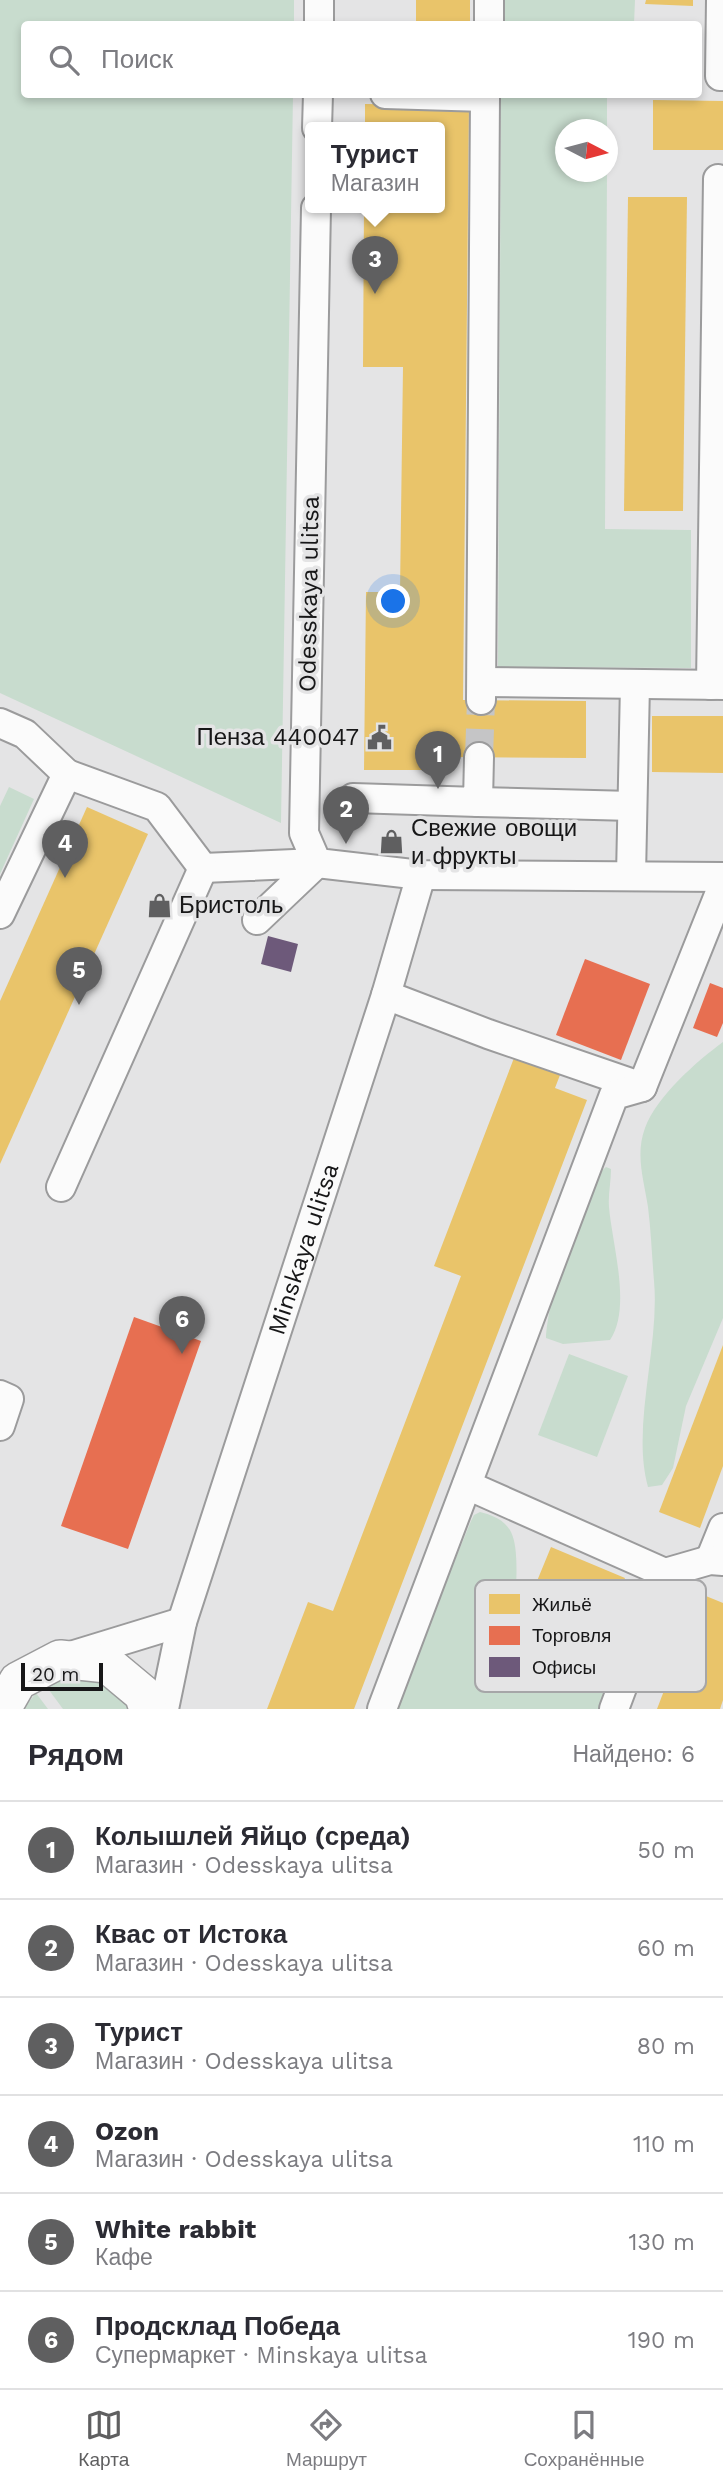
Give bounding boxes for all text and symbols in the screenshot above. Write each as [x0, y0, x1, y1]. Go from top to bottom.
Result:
search box [21, 21, 702, 98]
icon: search [45, 41, 83, 79]
text: Поиск [101, 44, 173, 74]
north arrow [555, 119, 618, 182]
popup [305, 122, 445, 213]
text: Турист [331, 139, 419, 169]
text: Магазин [331, 170, 419, 197]
pin: 3 [352, 236, 398, 294]
street label: Odesskaya ulitsa [293, 496, 325, 692]
your location [376, 584, 410, 618]
place label: Пенза 440047 [197, 723, 359, 751]
public building icon: Пенза 440047 [365, 723, 393, 751]
pin: 1 [415, 731, 461, 789]
pin: 2 [323, 786, 369, 844]
place label: Свежие овощи и фрукты [411, 814, 577, 870]
pin: 4 [42, 820, 88, 878]
shop icon: Свежие овощи и фрукты [377, 828, 405, 856]
shop icon: Бристоль [145, 891, 173, 919]
place label: Бристоль [179, 891, 284, 919]
pin: 5 [56, 947, 102, 1005]
street label: Minskaya ulitsa [262, 1160, 344, 1338]
pin: 6 [159, 1296, 205, 1354]
legend [475, 1580, 706, 1692]
text: Жильё [532, 1593, 592, 1616]
text: Торговля [532, 1624, 611, 1647]
text: Офисы [532, 1656, 596, 1679]
scale bar [21, 1660, 103, 1692]
text: 20 m [32, 1663, 79, 1686]
text: Рядом [28, 1737, 124, 1772]
text: Найдено: 6 [572, 1741, 695, 1768]
text: Колышлей Яйцо (среда) [95, 1821, 411, 1851]
text: 1 [46, 1837, 56, 1864]
text: 50 m [638, 1837, 695, 1864]
text: Магазин · Odesskaya ulitsa [95, 1852, 393, 1879]
text: Квас от Истока [95, 1919, 287, 1949]
text: 2 [44, 1935, 58, 1962]
text: 60 m [637, 1935, 695, 1962]
text: Магазин · Odesskaya ulitsa [95, 1950, 393, 1977]
text: Турист [95, 2017, 183, 2047]
text: 3 [44, 2033, 58, 2060]
text: 80 m [637, 2033, 695, 2060]
text: Магазин · Odesskaya ulitsa [95, 2048, 393, 2075]
text: Ozon [95, 2116, 159, 2146]
text: 4 [44, 2131, 58, 2158]
text: 110 m [633, 2131, 695, 2158]
text: Магазин · Odesskaya ulitsa [95, 2146, 393, 2173]
text: White rabbit [95, 2214, 256, 2244]
text: 5 [44, 2229, 58, 2256]
text: 130 m [629, 2229, 695, 2256]
text: Кафе [95, 2244, 153, 2271]
text: Продсклад Победа [95, 2311, 340, 2341]
text: 6 [44, 2327, 58, 2354]
text: 190 m [628, 2327, 695, 2354]
text: Супермаркет · Minskaya ulitsa [95, 2342, 428, 2369]
tab: Карта [78, 2406, 129, 2471]
tab: Маршрут [286, 2406, 367, 2471]
tab: Сохранённые [524, 2406, 645, 2471]

